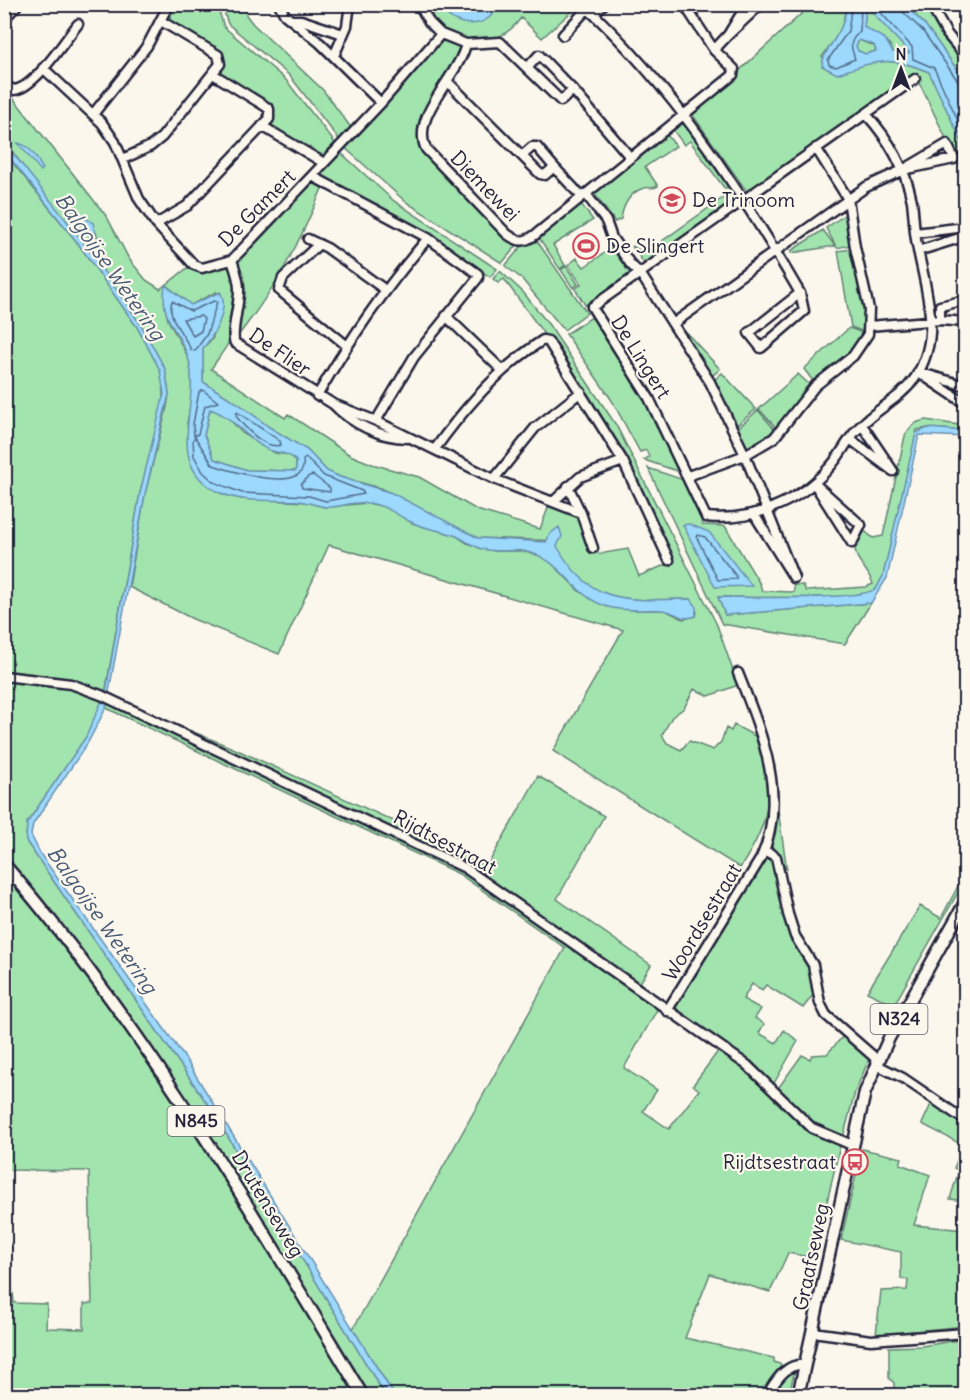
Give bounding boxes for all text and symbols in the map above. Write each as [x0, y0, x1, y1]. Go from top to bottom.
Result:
north arrow [871, 39, 931, 99]
text: N [895, 44, 907, 64]
street label: Diemewei [446, 145, 525, 226]
street label: De Gamert [213, 164, 301, 251]
school or university icon: De Trinoom [657, 185, 687, 215]
place label: De Trinoom [692, 187, 795, 212]
water label: Balgoijse Wetering [49, 188, 172, 347]
sports icon: De Slingert [571, 231, 601, 261]
place label: De Slingert [606, 233, 704, 258]
street label: De Lingert [606, 310, 677, 403]
street label: De Flier [245, 322, 316, 381]
street label: Rijdtsestraat [389, 804, 501, 879]
water label: Balgoijse Wetering [41, 841, 164, 1000]
street label: Woordsestraat [657, 858, 747, 985]
road number: N324 [870, 1004, 928, 1034]
road number: N845 [168, 1106, 224, 1136]
street label: Drutenseweg [227, 1146, 310, 1262]
bus stop icon: Rijdtsestraat [840, 1147, 870, 1177]
place label: Rijdtsestraat [723, 1149, 836, 1174]
street label: Graafseweg [787, 1201, 834, 1313]

